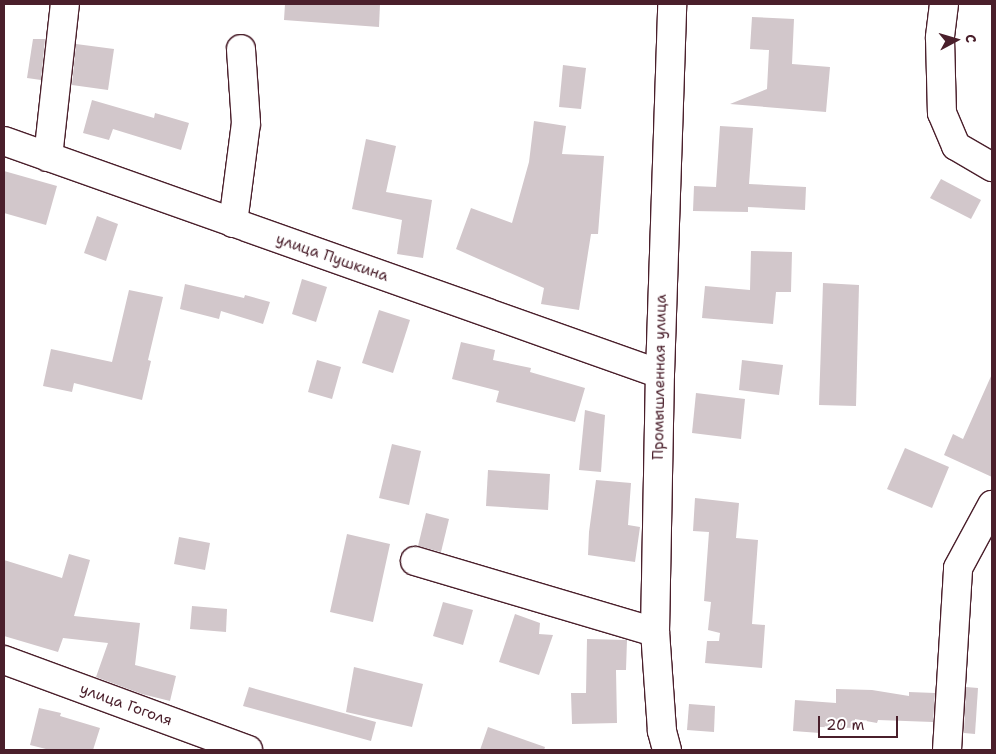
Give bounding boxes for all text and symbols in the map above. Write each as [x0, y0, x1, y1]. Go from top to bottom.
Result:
north arrow [931, 15, 981, 65]
text: С [962, 33, 980, 44]
street label: улица Пушкина [273, 230, 391, 286]
street label: Промышленная улица [650, 294, 670, 460]
street label: улица Гоголя [77, 680, 175, 730]
scale bar [821, 706, 901, 738]
text: 20 m [826, 715, 865, 735]

